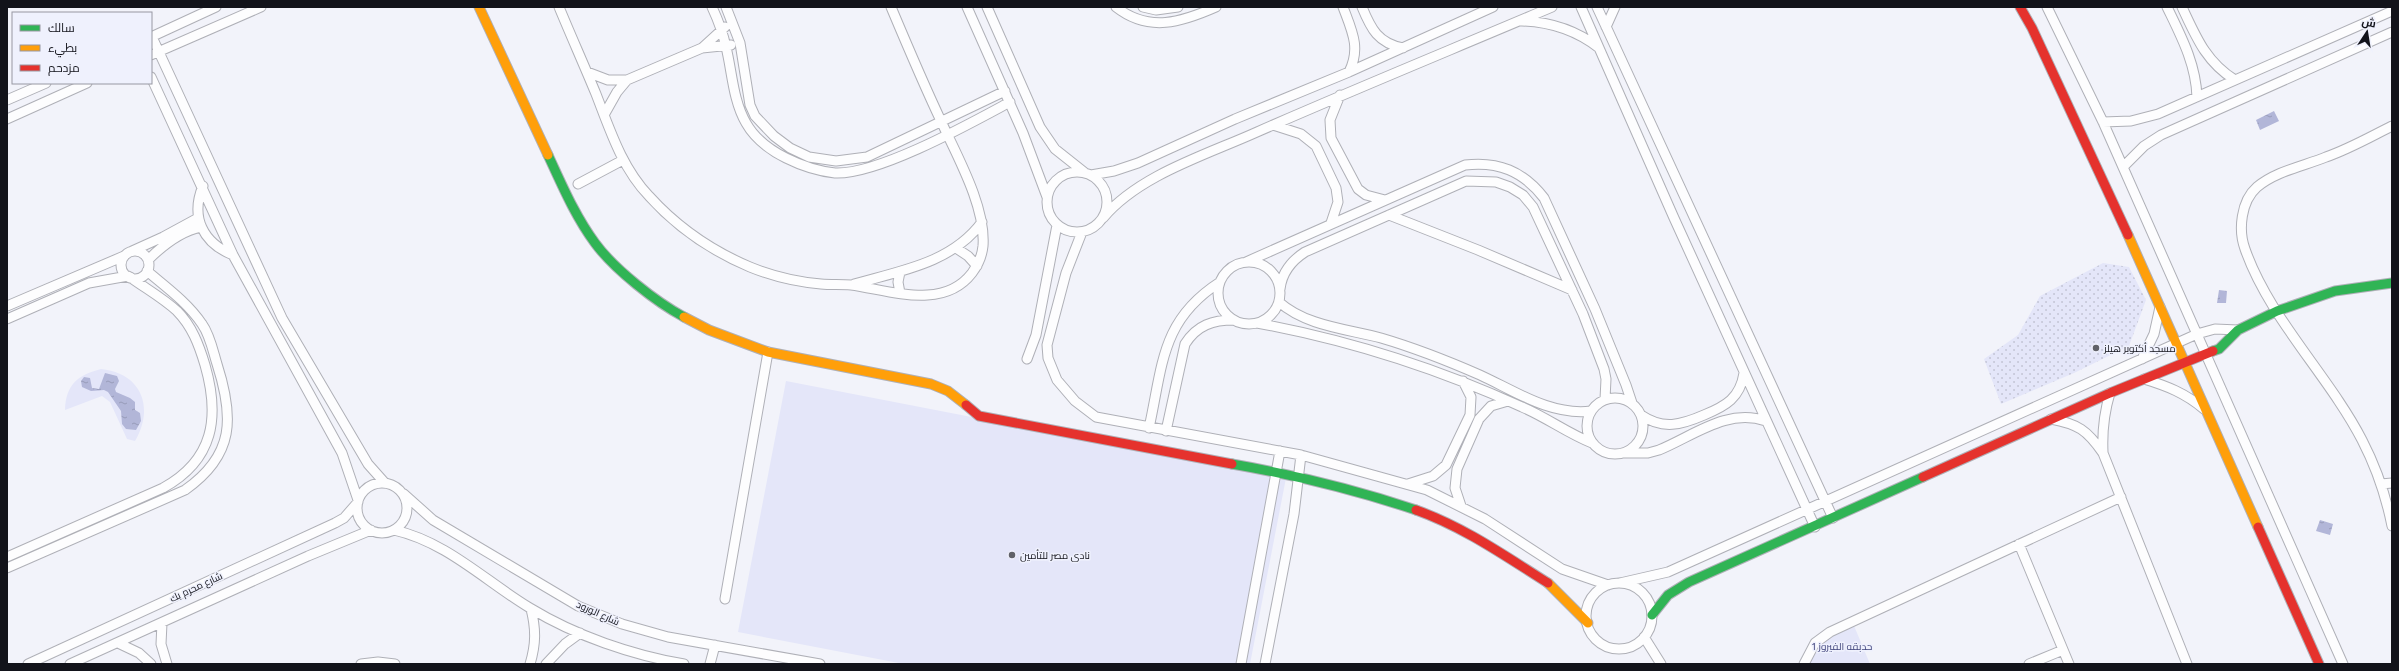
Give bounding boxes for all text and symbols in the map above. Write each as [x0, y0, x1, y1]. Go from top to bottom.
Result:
legend [12, 12, 152, 84]
north arrow [2347, 12, 2387, 52]
text: ش [2361, 15, 2377, 31]
text: سالك [48, 21, 75, 35]
text: بطيء [48, 41, 77, 58]
text: مزدحم [48, 61, 80, 76]
place label: مسجد أكتوبر هيلز [2103, 342, 2176, 355]
marker: مسجد أكتوبر هيلز [2091, 343, 2101, 353]
place label: نادى مصر للتأمين [1020, 549, 1090, 562]
marker: نادى مصر للتأمين [1007, 550, 1017, 560]
street label: شارع محرم بك [167, 569, 225, 606]
street label: شارع الورود [574, 598, 622, 628]
park label: حدبقه الفيروز 1 [1812, 640, 1872, 653]

